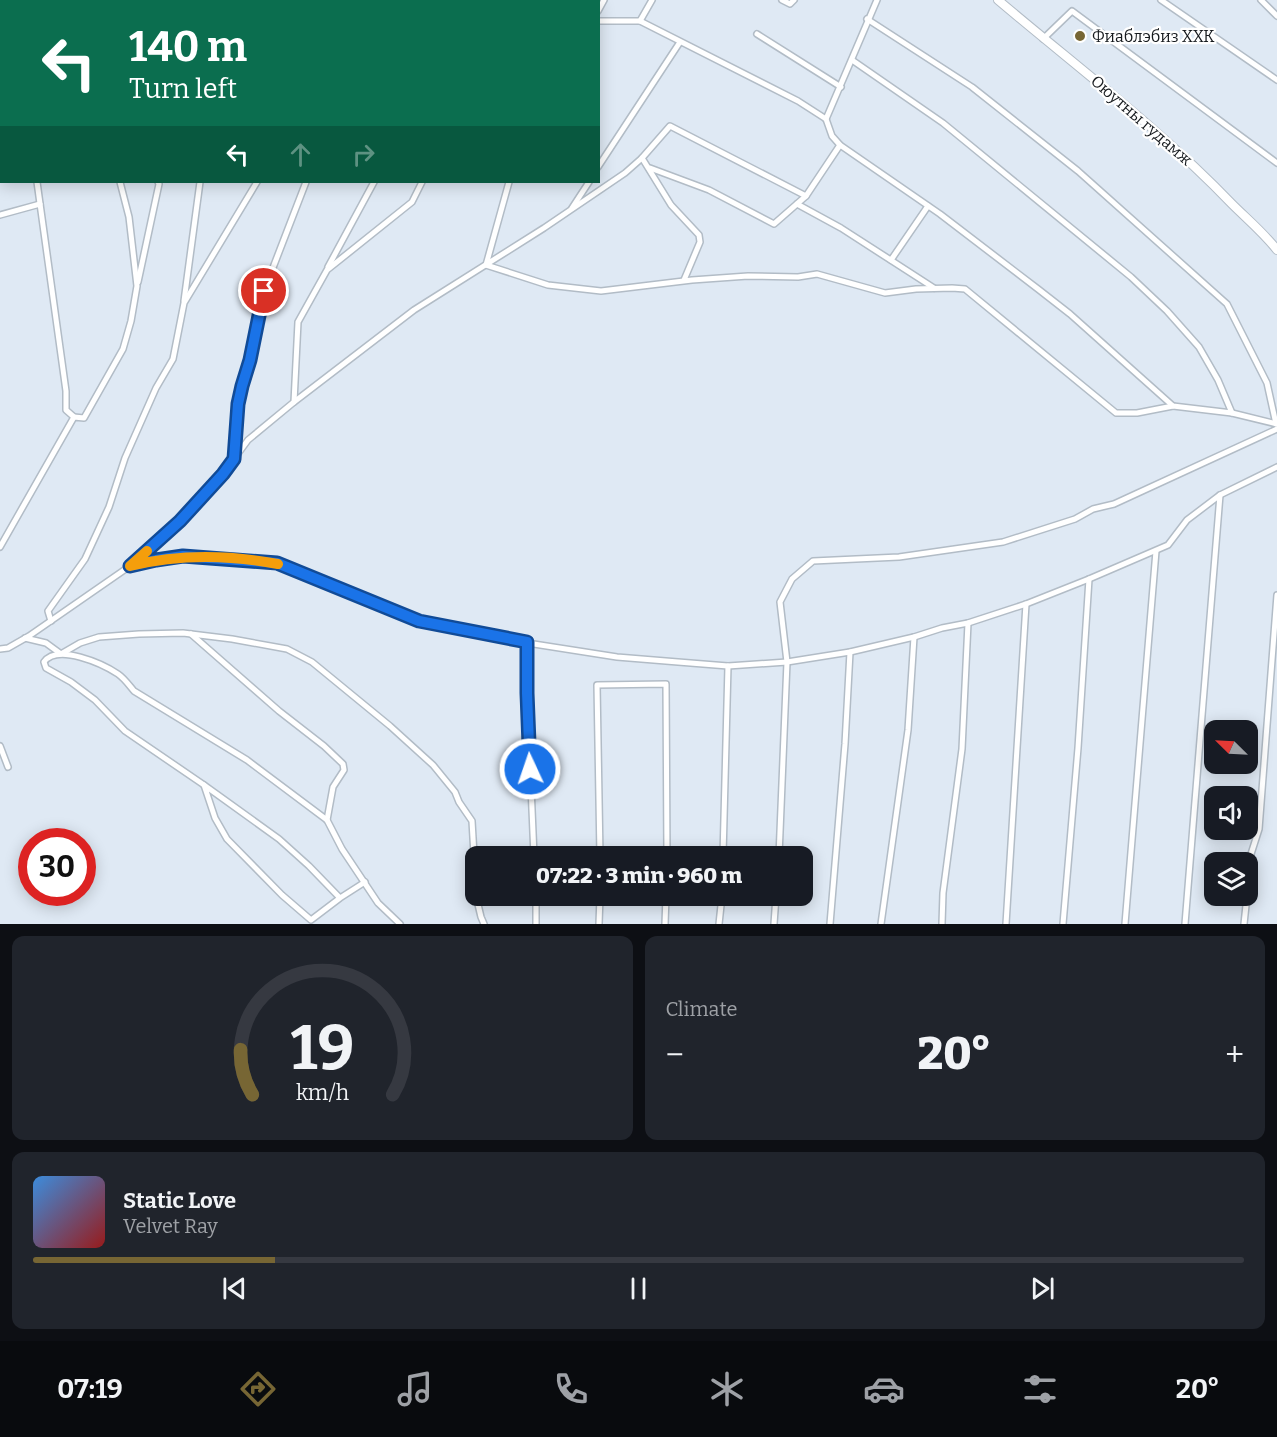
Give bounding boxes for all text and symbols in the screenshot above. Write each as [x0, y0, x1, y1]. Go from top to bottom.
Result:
text: 140 m [129, 22, 247, 72]
icon: left [30, 24, 108, 102]
place label: Фиаблэбиз ХХК [1092, 27, 1215, 46]
marker: Фиаблэбиз ХХК [1073, 29, 1087, 43]
street label: Оюутны гудамж [1087, 71, 1197, 170]
text: Turn left [129, 73, 237, 105]
icon: left [221, 138, 254, 171]
icon: ahead [284, 138, 317, 171]
icon: right [347, 138, 380, 171]
pin [238, 265, 289, 316]
icon: arrive [247, 274, 280, 307]
north arrow [1204, 720, 1258, 774]
map controls [1204, 720, 1258, 906]
position arrow [498, 737, 562, 801]
button: sound [1204, 786, 1258, 840]
speed limit sign: 30 [18, 828, 96, 906]
button: layers [1204, 852, 1258, 906]
text: 07:22 · 3 min · 960 m [536, 862, 742, 889]
text: Climate [666, 997, 737, 1021]
text: 19 [290, 1011, 354, 1086]
text: 20° [918, 1027, 991, 1081]
text: − [666, 1035, 684, 1075]
text: + [1225, 1035, 1244, 1075]
text: km/h [296, 1080, 349, 1106]
text: Static Love [123, 1187, 236, 1214]
text: Velvet Ray [123, 1214, 218, 1238]
icon: previous [218, 1272, 251, 1305]
icon: pause [622, 1272, 655, 1305]
icon: next [1026, 1272, 1059, 1305]
icon: directions [237, 1368, 279, 1410]
icon: music [394, 1368, 436, 1410]
icon: phone [550, 1368, 592, 1410]
icon: climate [706, 1368, 748, 1410]
icon: car [863, 1368, 905, 1410]
icon: filters [1019, 1368, 1061, 1410]
text: 07:19 [57, 1373, 123, 1405]
text: 20° [1176, 1373, 1220, 1405]

